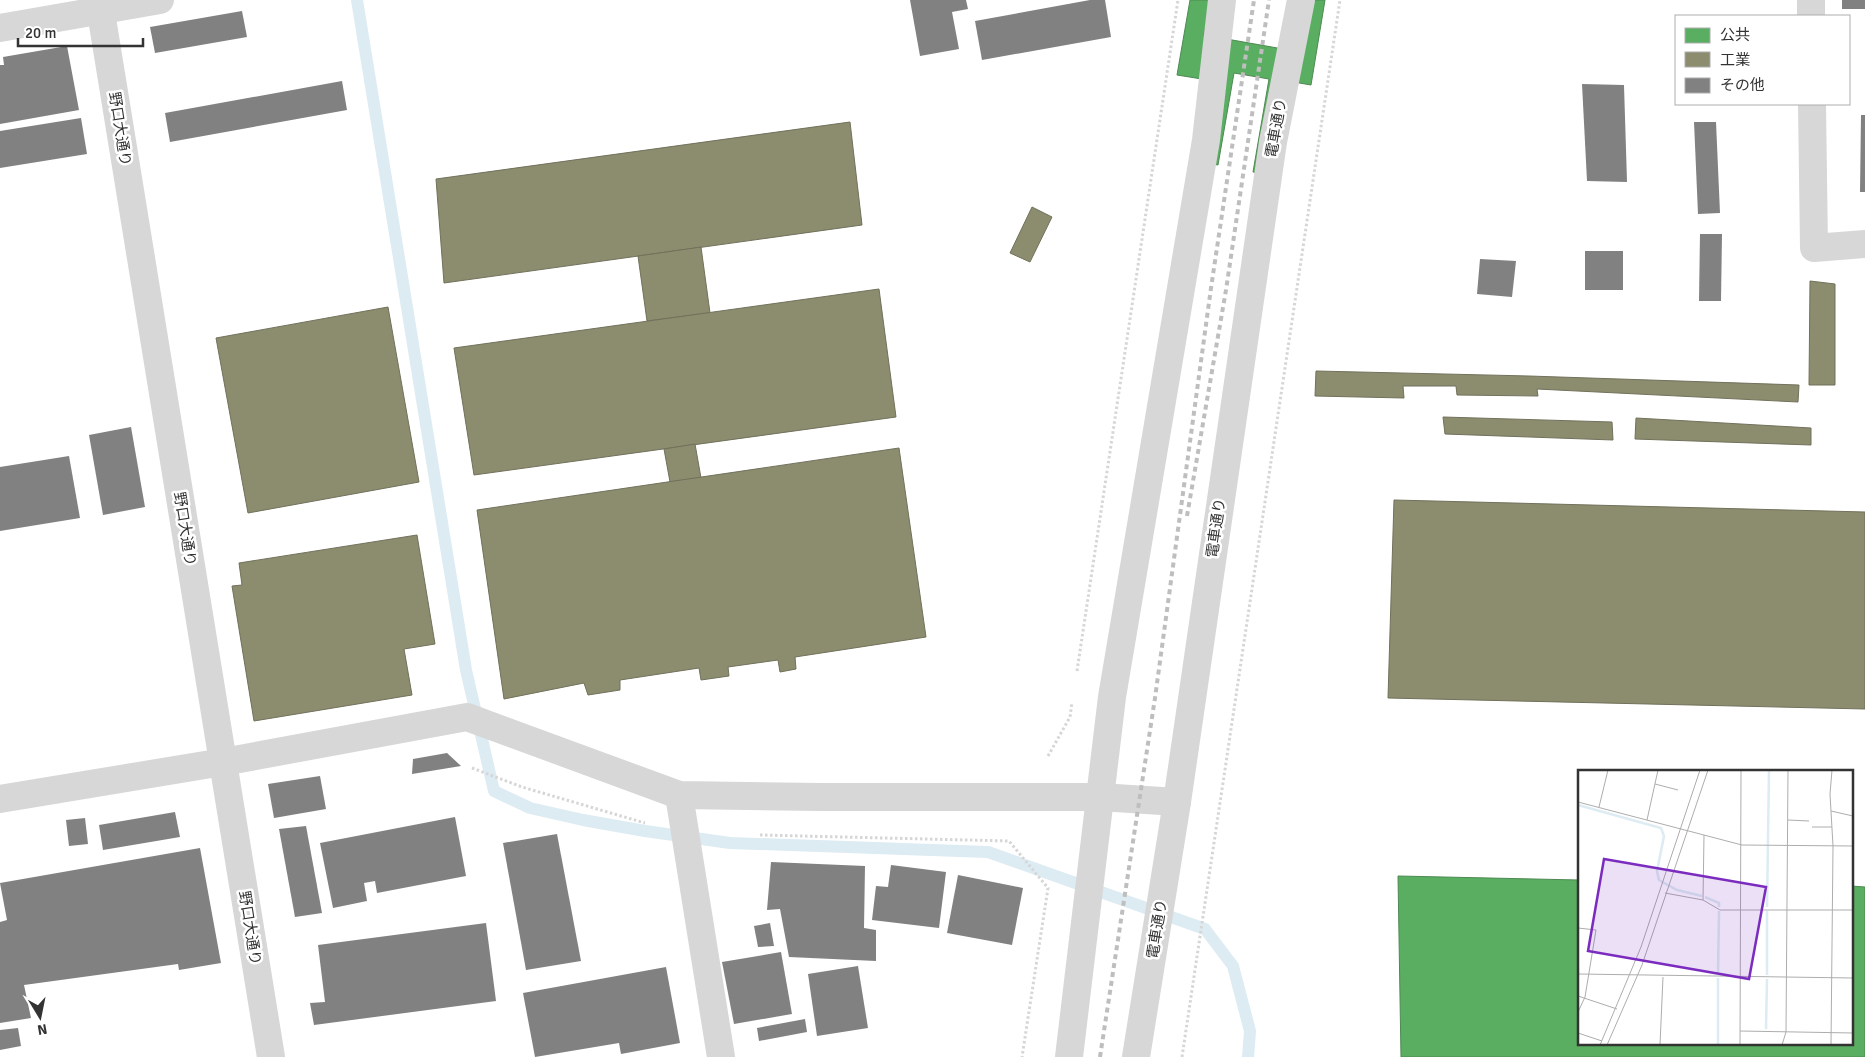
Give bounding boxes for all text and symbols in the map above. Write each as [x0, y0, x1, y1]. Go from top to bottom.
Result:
scale bar [18, 15, 142, 47]
legend [1675, 15, 1850, 105]
text: 20 m [25, 24, 56, 42]
text: 公共 [1720, 26, 1750, 44]
text: 工業 [1720, 51, 1750, 69]
text: その他 [1720, 76, 1765, 94]
street label: 野口大通り [105, 91, 135, 167]
street label: 電車通り [1262, 97, 1290, 159]
street label: 野口大通り [170, 491, 200, 567]
street label: 電車通り [1203, 497, 1229, 559]
inset map [1578, 770, 1852, 1044]
street label: 野口大通り [235, 890, 265, 966]
street label: 電車通り [1143, 898, 1171, 960]
north arrow [15, 992, 65, 1042]
text: N [36, 1020, 48, 1039]

